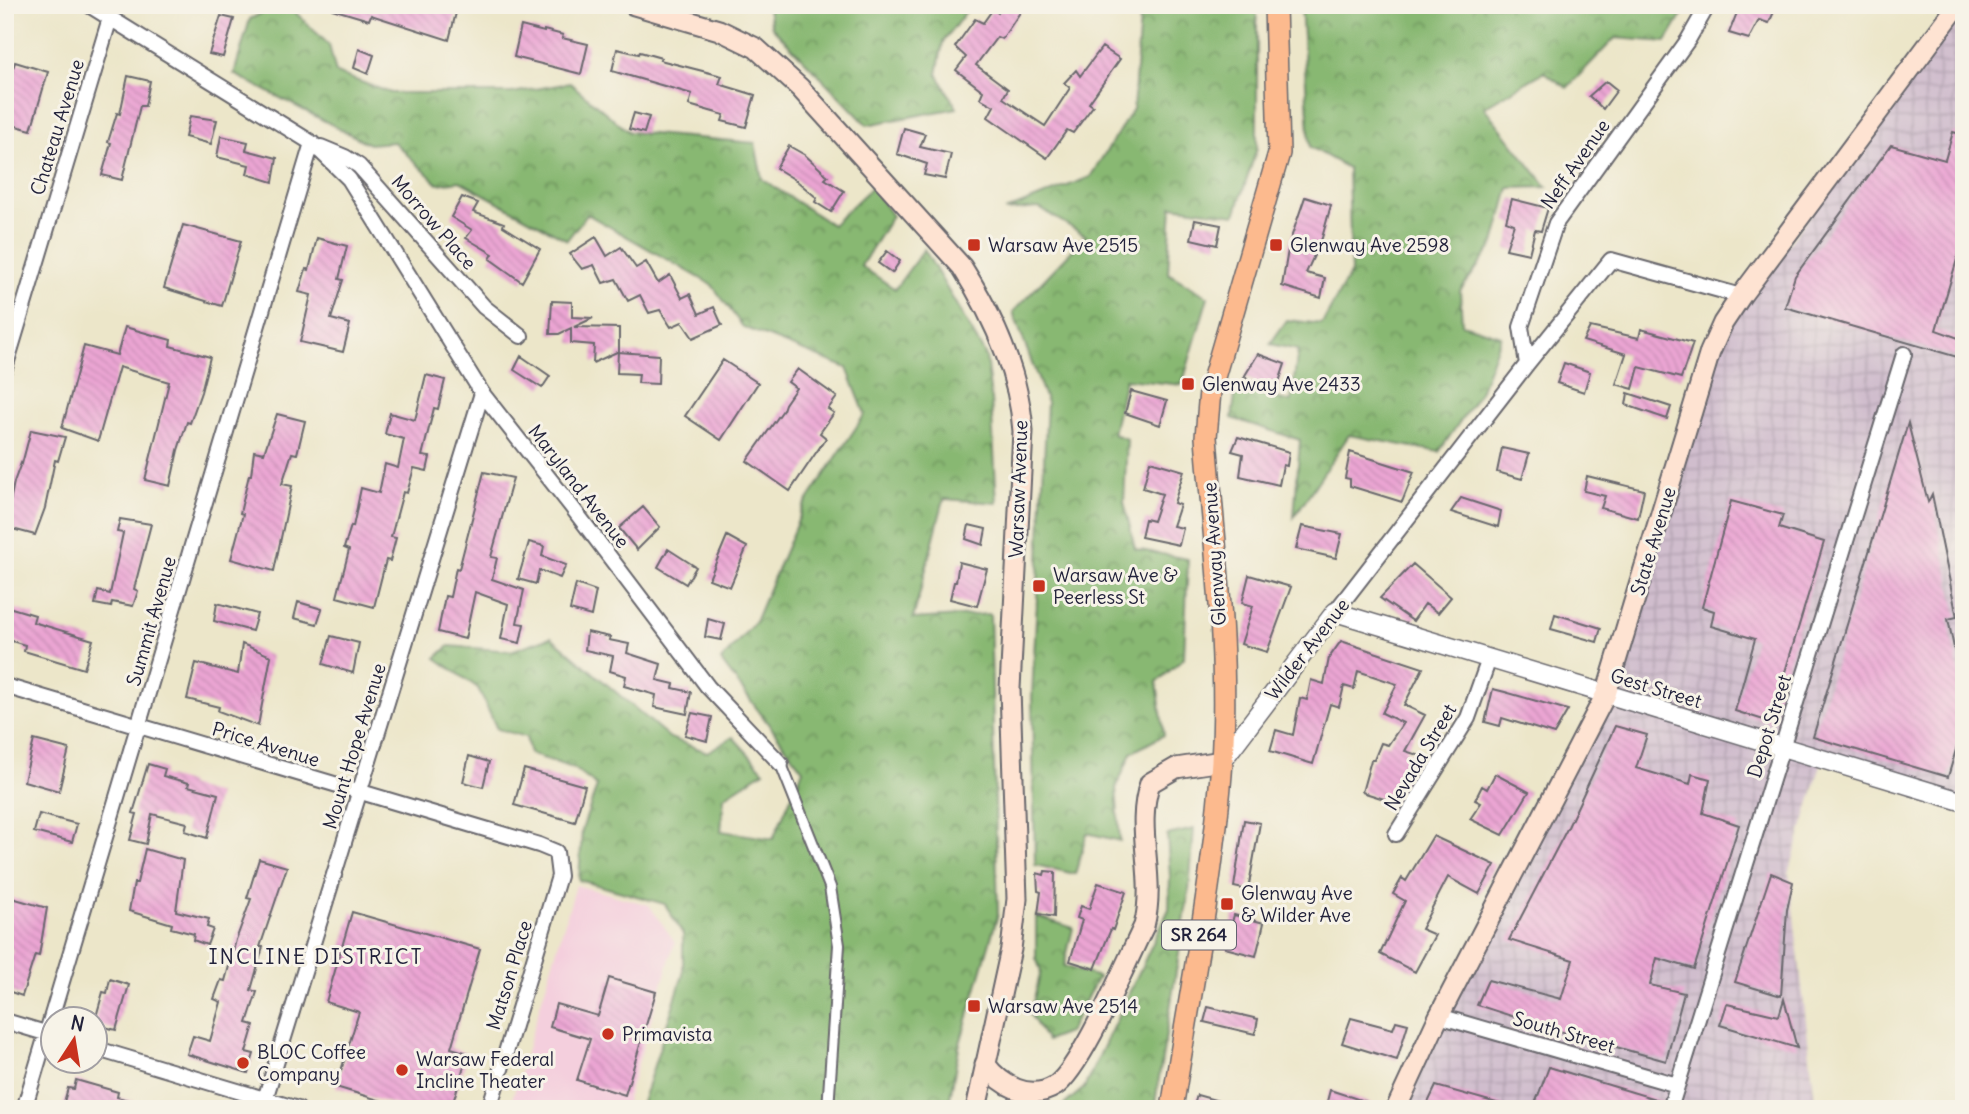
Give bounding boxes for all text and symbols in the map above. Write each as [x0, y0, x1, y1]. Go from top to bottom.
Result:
street label: Chateau Avenue [25, 56, 89, 198]
street label: Neff Avenue [1535, 115, 1615, 213]
street label: Morrow Place [386, 170, 482, 274]
place label: Warsaw Ave 2515 [988, 233, 1138, 257]
place label: Glenway Ave 2598 [1290, 233, 1449, 257]
marker: Warsaw Ave 2515 [966, 237, 982, 253]
marker: Glenway Ave 2598 [1268, 237, 1284, 253]
place label: Glenway Ave 2433 [1202, 372, 1361, 396]
marker: Glenway Ave 2433 [1180, 376, 1196, 392]
street label: Maryland Avenue [523, 419, 635, 553]
street label: Warsaw Avenue [1004, 420, 1032, 558]
street label: Glenway Avenue [1197, 481, 1231, 627]
street label: State Avenue [1625, 484, 1681, 598]
street label: Summit Avenue [121, 553, 181, 689]
place label: Warsaw Ave & Peerless St [1053, 563, 1178, 609]
marker: Warsaw Ave & Peerless St [1031, 578, 1047, 594]
street label: Wilder Avenue [1260, 593, 1354, 705]
street label: Mount Hope Avenue [317, 660, 391, 832]
street label: Gest Street [1607, 663, 1705, 713]
street label: Depot Street [1742, 671, 1796, 781]
street label: Nevada Street [1379, 699, 1461, 815]
street label: Price Avenue [209, 716, 323, 772]
place label: Glenway Ave & Wilder Ave [1241, 881, 1353, 927]
marker: Glenway Ave & Wilder Ave [1219, 896, 1235, 912]
street label: Matson Place [481, 917, 537, 1033]
road number: SR 264 [1162, 920, 1236, 950]
district label: INCLINE DISTRICT [208, 943, 424, 970]
place label: Warsaw Ave 2514 [988, 994, 1138, 1018]
marker: Warsaw Ave 2514 [966, 998, 982, 1014]
north arrow [38, 1006, 108, 1076]
street label: South Street [1510, 1006, 1618, 1058]
text: N [69, 1010, 86, 1036]
place label: Primavista [622, 1022, 712, 1046]
marker: Primavista [600, 1026, 616, 1042]
place label: BLOC Coffee Company [257, 1040, 366, 1086]
place label: Warsaw Federal Incline Theater [416, 1047, 554, 1093]
marker: BLOC Coffee Company [235, 1055, 251, 1071]
marker: Warsaw Federal Incline Theater [394, 1062, 410, 1078]

